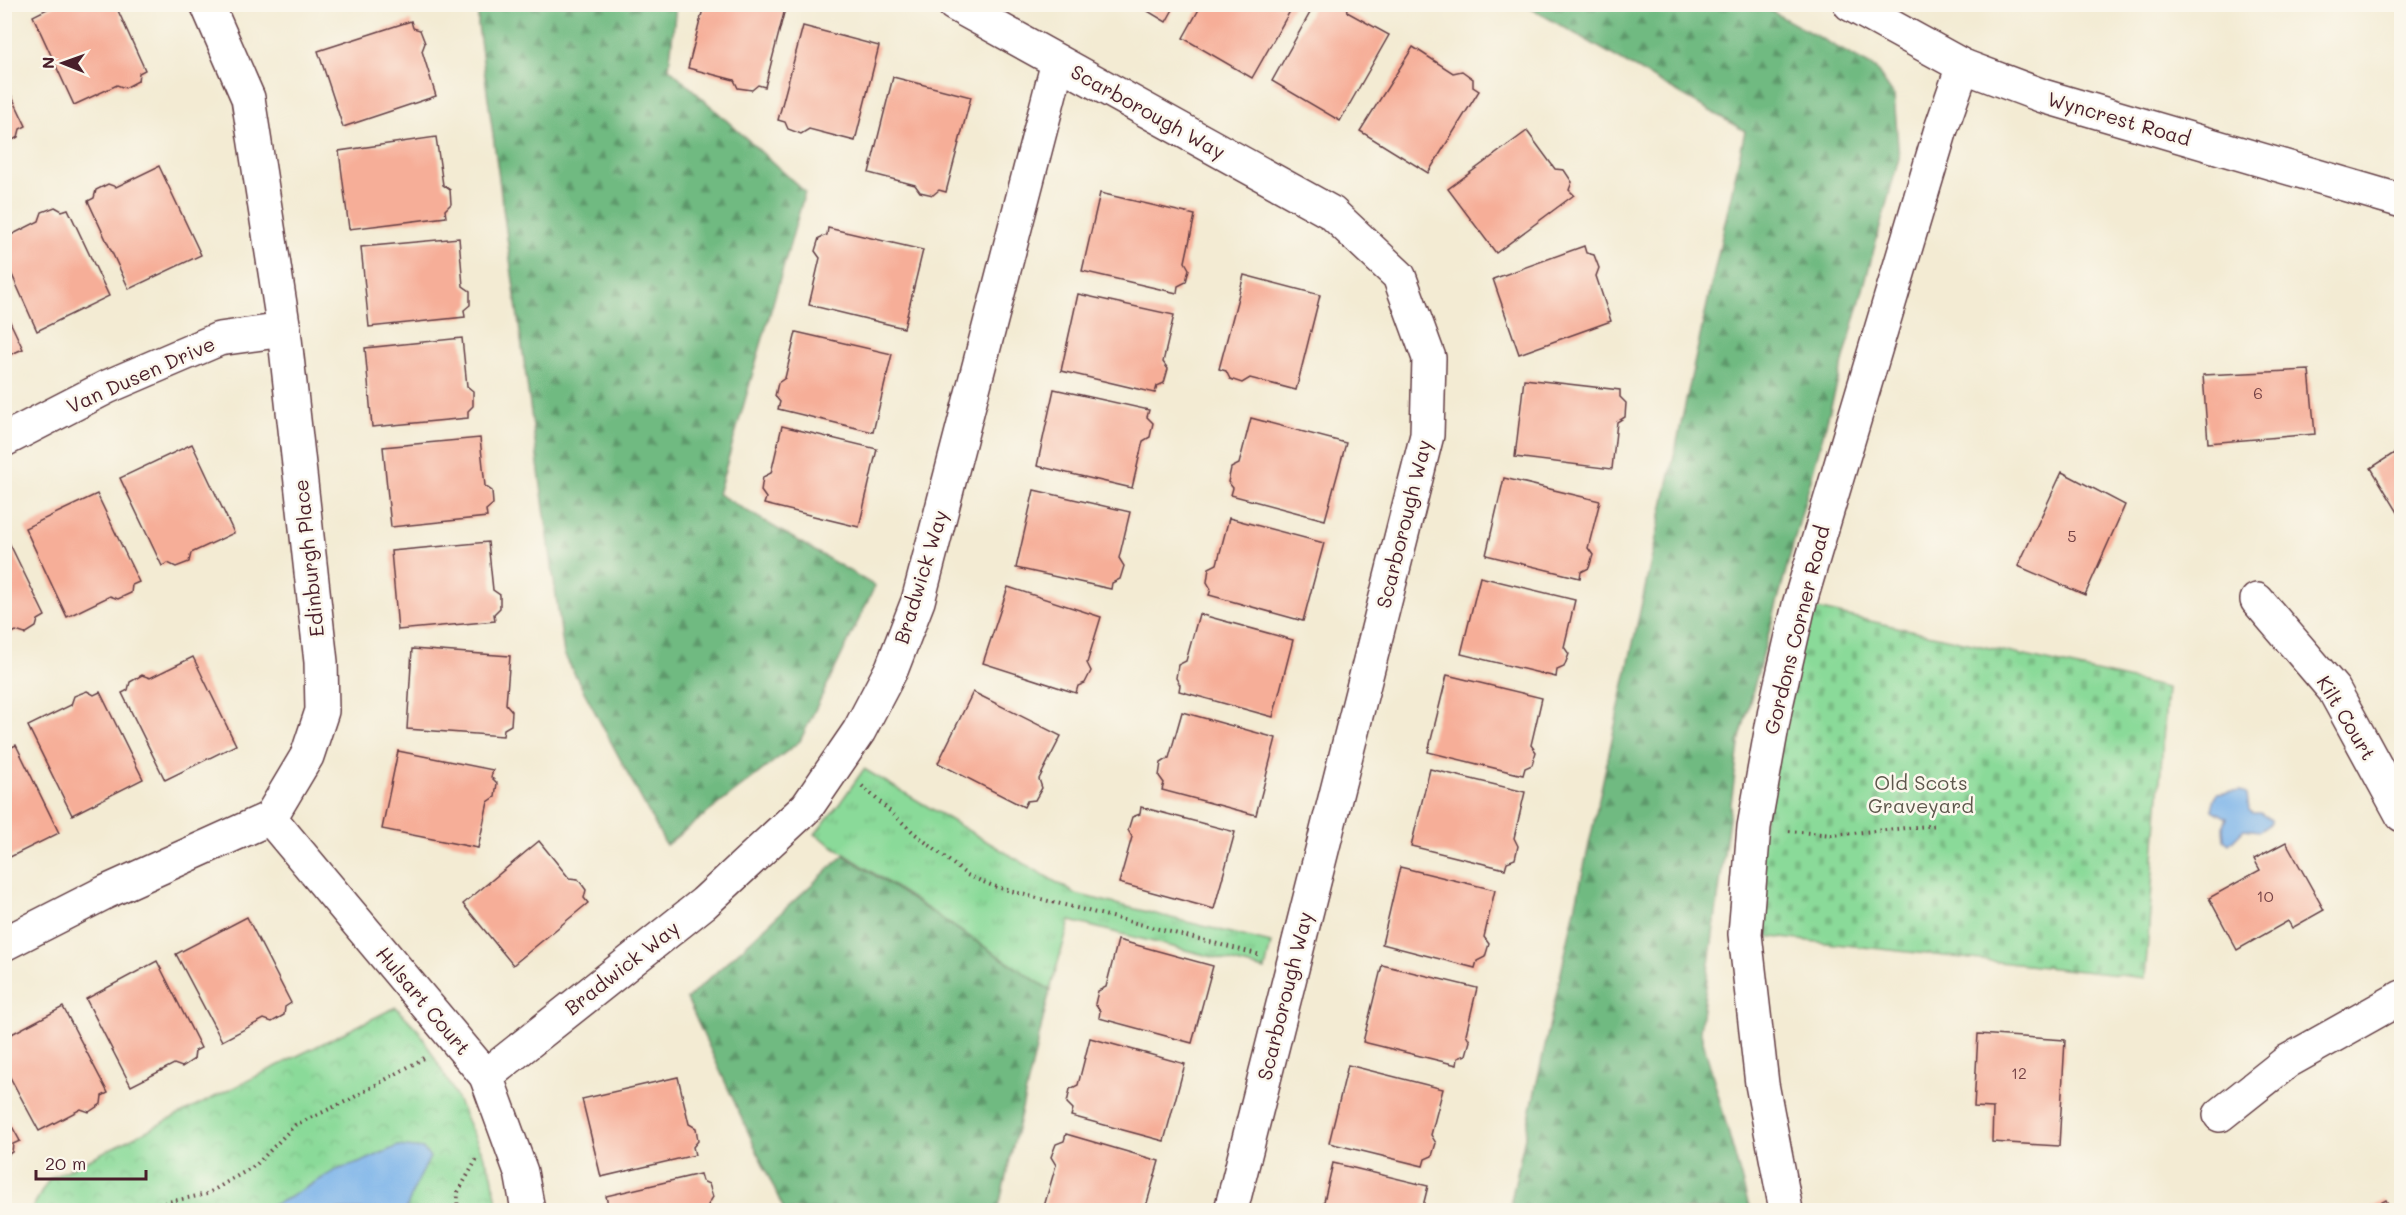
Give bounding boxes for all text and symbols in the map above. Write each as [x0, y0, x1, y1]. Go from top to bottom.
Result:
north arrow [33, 33, 93, 93]
text: N [37, 56, 58, 69]
street label: Scarborough Way [1067, 58, 1230, 164]
street label: Wyncrest Road [2045, 85, 2194, 151]
street label: Van Dusen Drive [62, 330, 219, 418]
house number: 6 [2253, 382, 2263, 403]
street label: Scarborough Way [1370, 437, 1437, 611]
street label: Edinburgh Place [287, 478, 329, 638]
street label: Bradwick Way [887, 507, 953, 647]
street label: Gordons Corner Road [1757, 523, 1835, 737]
house number: 5 [2067, 525, 2077, 546]
street label: Kilt Court [2311, 670, 2382, 765]
park label: Old Scots Graveyard [1868, 769, 1974, 818]
house number: 10 [2256, 885, 2274, 906]
street label: Scarborough Way [1251, 909, 1318, 1083]
street label: Bradwick Way [559, 914, 684, 1020]
street label: Hulsart Court [371, 941, 477, 1060]
house number: 12 [2011, 1062, 2027, 1083]
scale bar [36, 1143, 146, 1181]
text: 20 m [45, 1151, 86, 1175]

